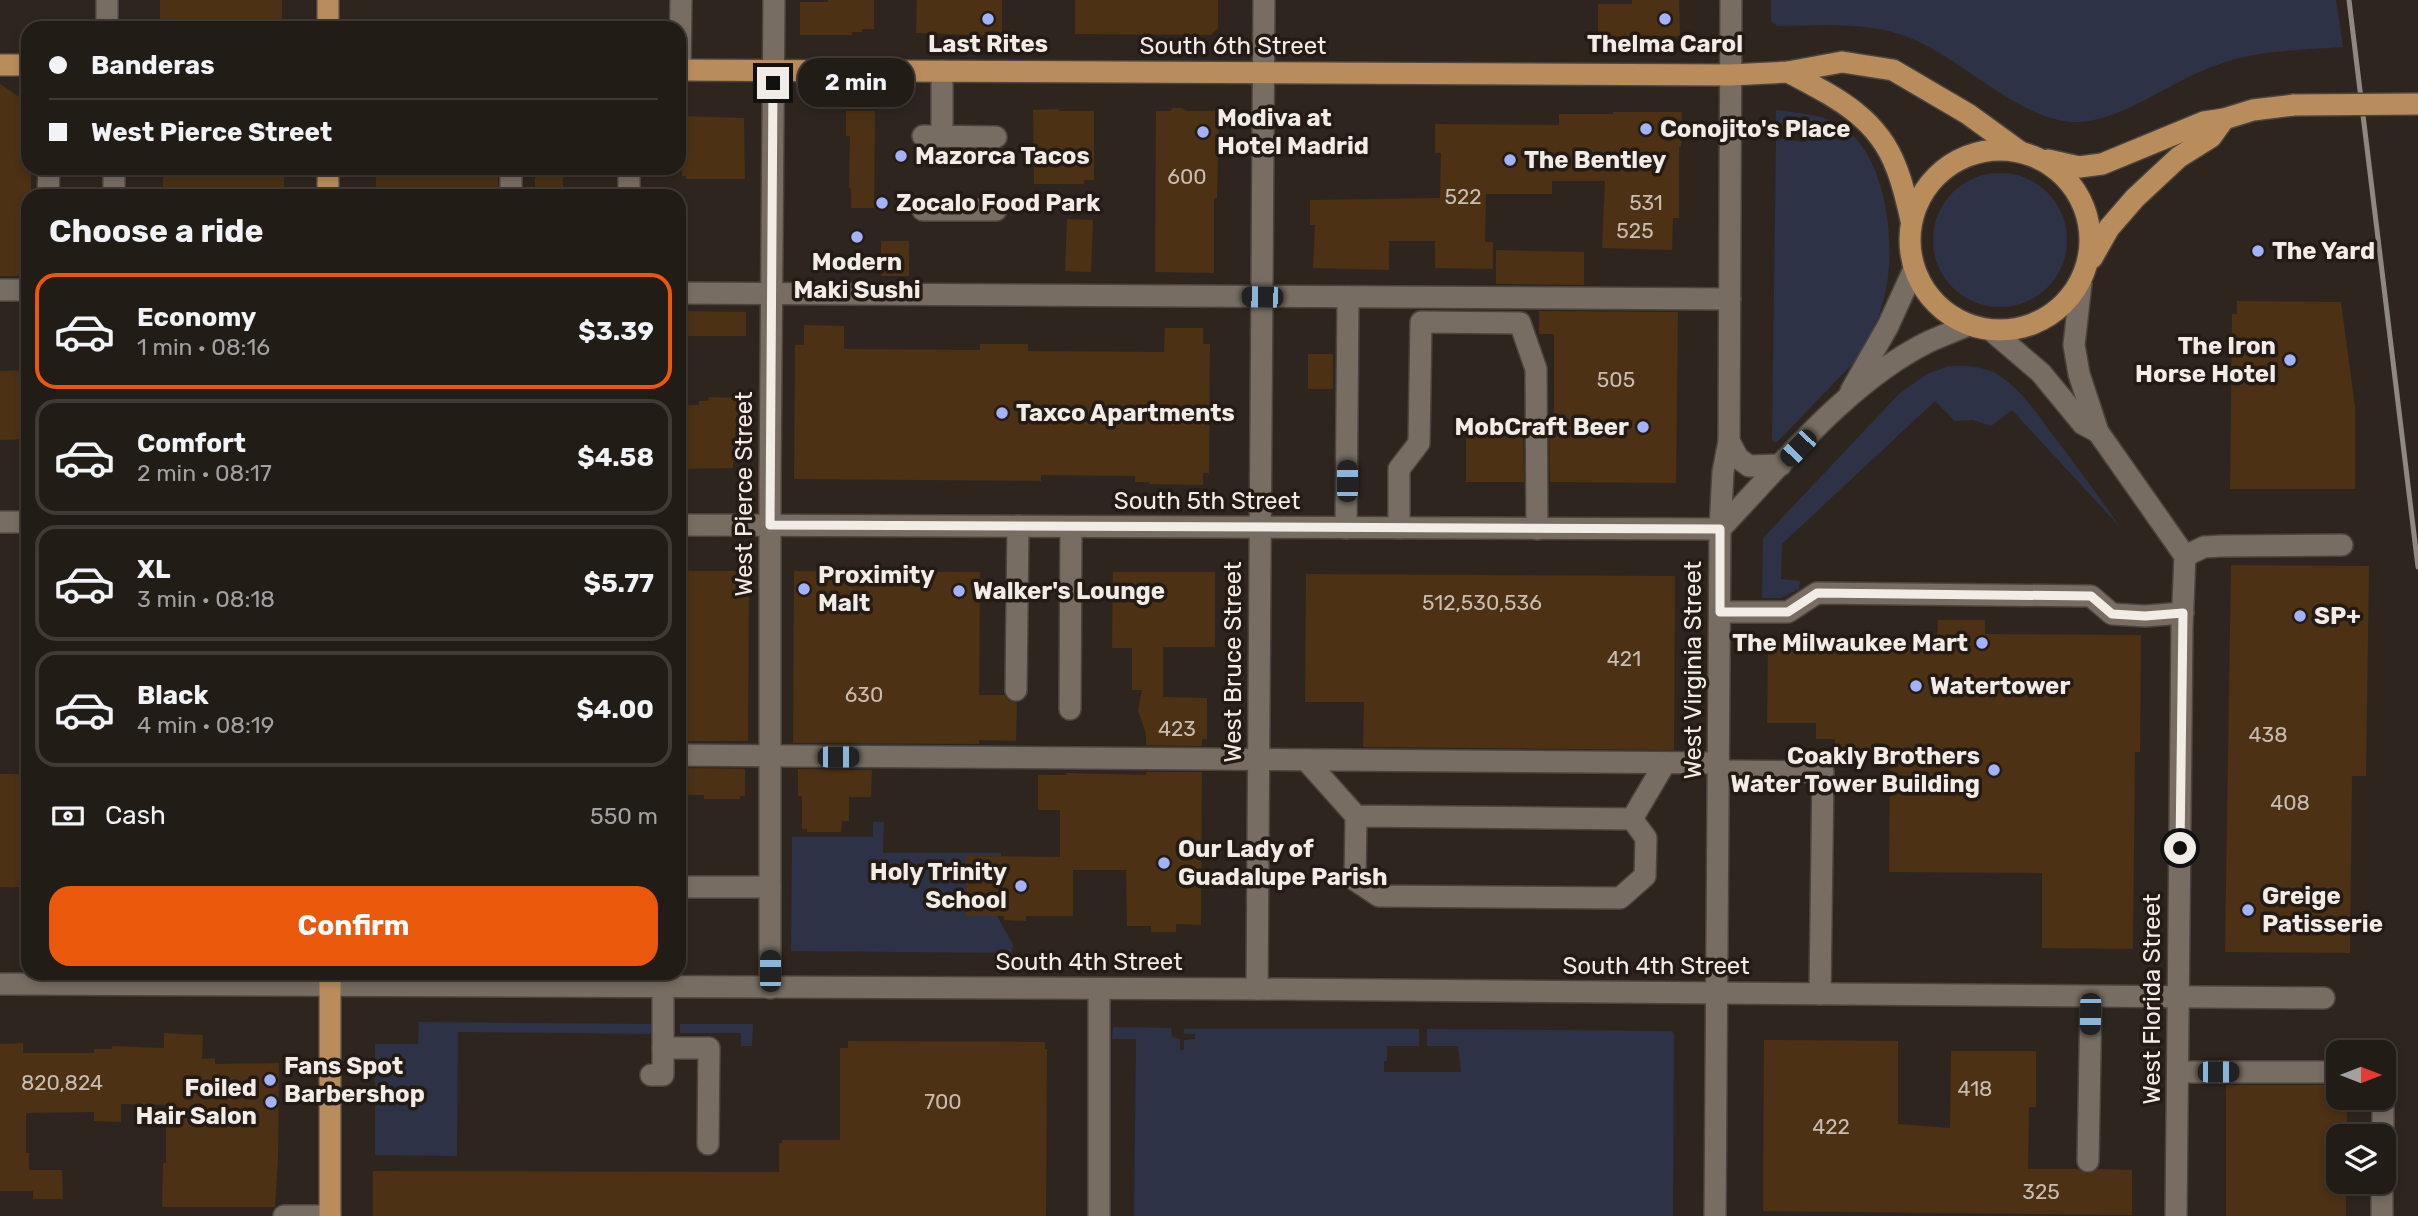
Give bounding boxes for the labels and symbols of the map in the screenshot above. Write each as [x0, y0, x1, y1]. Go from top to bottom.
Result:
marker: Last Rites [980, 11, 996, 27]
marker: Thelma Carol [1657, 11, 1673, 27]
place label: Last Rites [928, 30, 1048, 58]
place label: Thelma Carol [1587, 30, 1743, 58]
street label: South 6th Street [1140, 32, 1326, 60]
callout: 2 min [798, 58, 913, 108]
route end [757, 67, 789, 99]
place label: Modiva at Hotel Madrid [1217, 104, 1369, 160]
place label: Conojito's Place [1660, 115, 1851, 143]
marker: Conojito's Place [1638, 121, 1654, 137]
marker: Modiva at Hotel Madrid [1195, 124, 1211, 140]
place label: Mazorca Tacos [915, 142, 1090, 170]
place label: The Bentley [1524, 146, 1666, 174]
marker: Mazorca Tacos [893, 148, 909, 164]
marker: The Bentley [1502, 152, 1518, 168]
house number: 600 [1167, 164, 1207, 189]
house number: 522 [1444, 184, 1482, 209]
place label: Zocalo Food Park [896, 189, 1100, 217]
house number: 531 [1629, 190, 1663, 215]
marker: Zocalo Food Park [874, 195, 890, 211]
house number: 525 [1616, 218, 1654, 243]
marker: Modern Maki Sushi [849, 229, 865, 245]
place label: The Yard [2272, 237, 2375, 265]
marker: The Yard [2250, 243, 2266, 259]
place label: Modern Maki Sushi [793, 248, 921, 304]
car [1241, 286, 1284, 308]
place label: The Iron Horse Hotel [2135, 332, 2276, 388]
marker: The Iron Horse Hotel [2282, 352, 2298, 368]
house number: 505 [1597, 367, 1635, 392]
street label: West Pierce Street [730, 391, 758, 597]
place label: Taxco Apartments [1016, 399, 1235, 427]
marker: Taxco Apartments [994, 405, 1010, 421]
place label: MobCraft Beer [1454, 413, 1629, 441]
marker: MobCraft Beer [1635, 419, 1651, 435]
car [1776, 426, 1821, 470]
car [1337, 460, 1358, 502]
street label: South 5th Street [1114, 487, 1300, 515]
place label: Proximity Malt [818, 561, 935, 617]
street label: West Bruce Street [1219, 561, 1247, 763]
street label: West Virginia Street [1679, 561, 1707, 779]
place label: Walker's Lounge [973, 577, 1165, 605]
marker: Proximity Malt [796, 581, 812, 597]
marker: Walker's Lounge [951, 583, 967, 599]
house number: 512,530,536 [1422, 590, 1542, 615]
place label: SP+ [2314, 602, 2361, 630]
marker: SP+ [2292, 608, 2308, 624]
place label: The Milwaukee Mart [1732, 629, 1968, 657]
marker: The Milwaukee Mart [1974, 635, 1990, 651]
house number: 421 [1607, 646, 1641, 671]
place label: Watertower [1930, 672, 2070, 700]
marker: Watertower [1908, 678, 1924, 694]
house number: 630 [845, 682, 883, 707]
house number: 423 [1158, 716, 1196, 741]
house number: 438 [2248, 722, 2288, 747]
place label: Coakly Brothers Water Tower Building [1731, 742, 1980, 798]
car [818, 747, 860, 768]
marker: Coakly Brothers Water Tower Building [1986, 762, 2002, 778]
house number: 408 [2270, 790, 2310, 815]
route start [2164, 832, 2196, 864]
place label: Our Lady of Guadalupe Parish [1178, 835, 1388, 891]
marker: Our Lady of Guadalupe Parish [1156, 855, 1172, 871]
place label: Holy Trinity School [870, 858, 1007, 914]
marker: Holy Trinity School [1013, 878, 1029, 894]
place label: Greige Patisserie [2262, 882, 2383, 938]
street label: West Florida Street [2138, 894, 2166, 1105]
marker: Greige Patisserie [2240, 902, 2256, 918]
street label: South 4th Street [995, 948, 1183, 976]
car [760, 950, 781, 992]
street label: South 4th Street [1562, 952, 1750, 980]
car [2080, 993, 2101, 1035]
north arrow [2326, 1040, 2396, 1110]
place label: Fans Spot Barbershop [284, 1052, 425, 1108]
car [2198, 1062, 2240, 1083]
house number: 820,824 [21, 1070, 103, 1095]
marker: Fans Spot Barbershop [262, 1072, 278, 1088]
place label: Foiled Hair Salon [136, 1074, 257, 1130]
house number: 418 [1958, 1076, 1992, 1101]
house number: 700 [924, 1089, 962, 1114]
marker: Foiled Hair Salon [263, 1094, 279, 1110]
house number: 422 [1812, 1114, 1850, 1139]
house number: 325 [2022, 1179, 2060, 1204]

